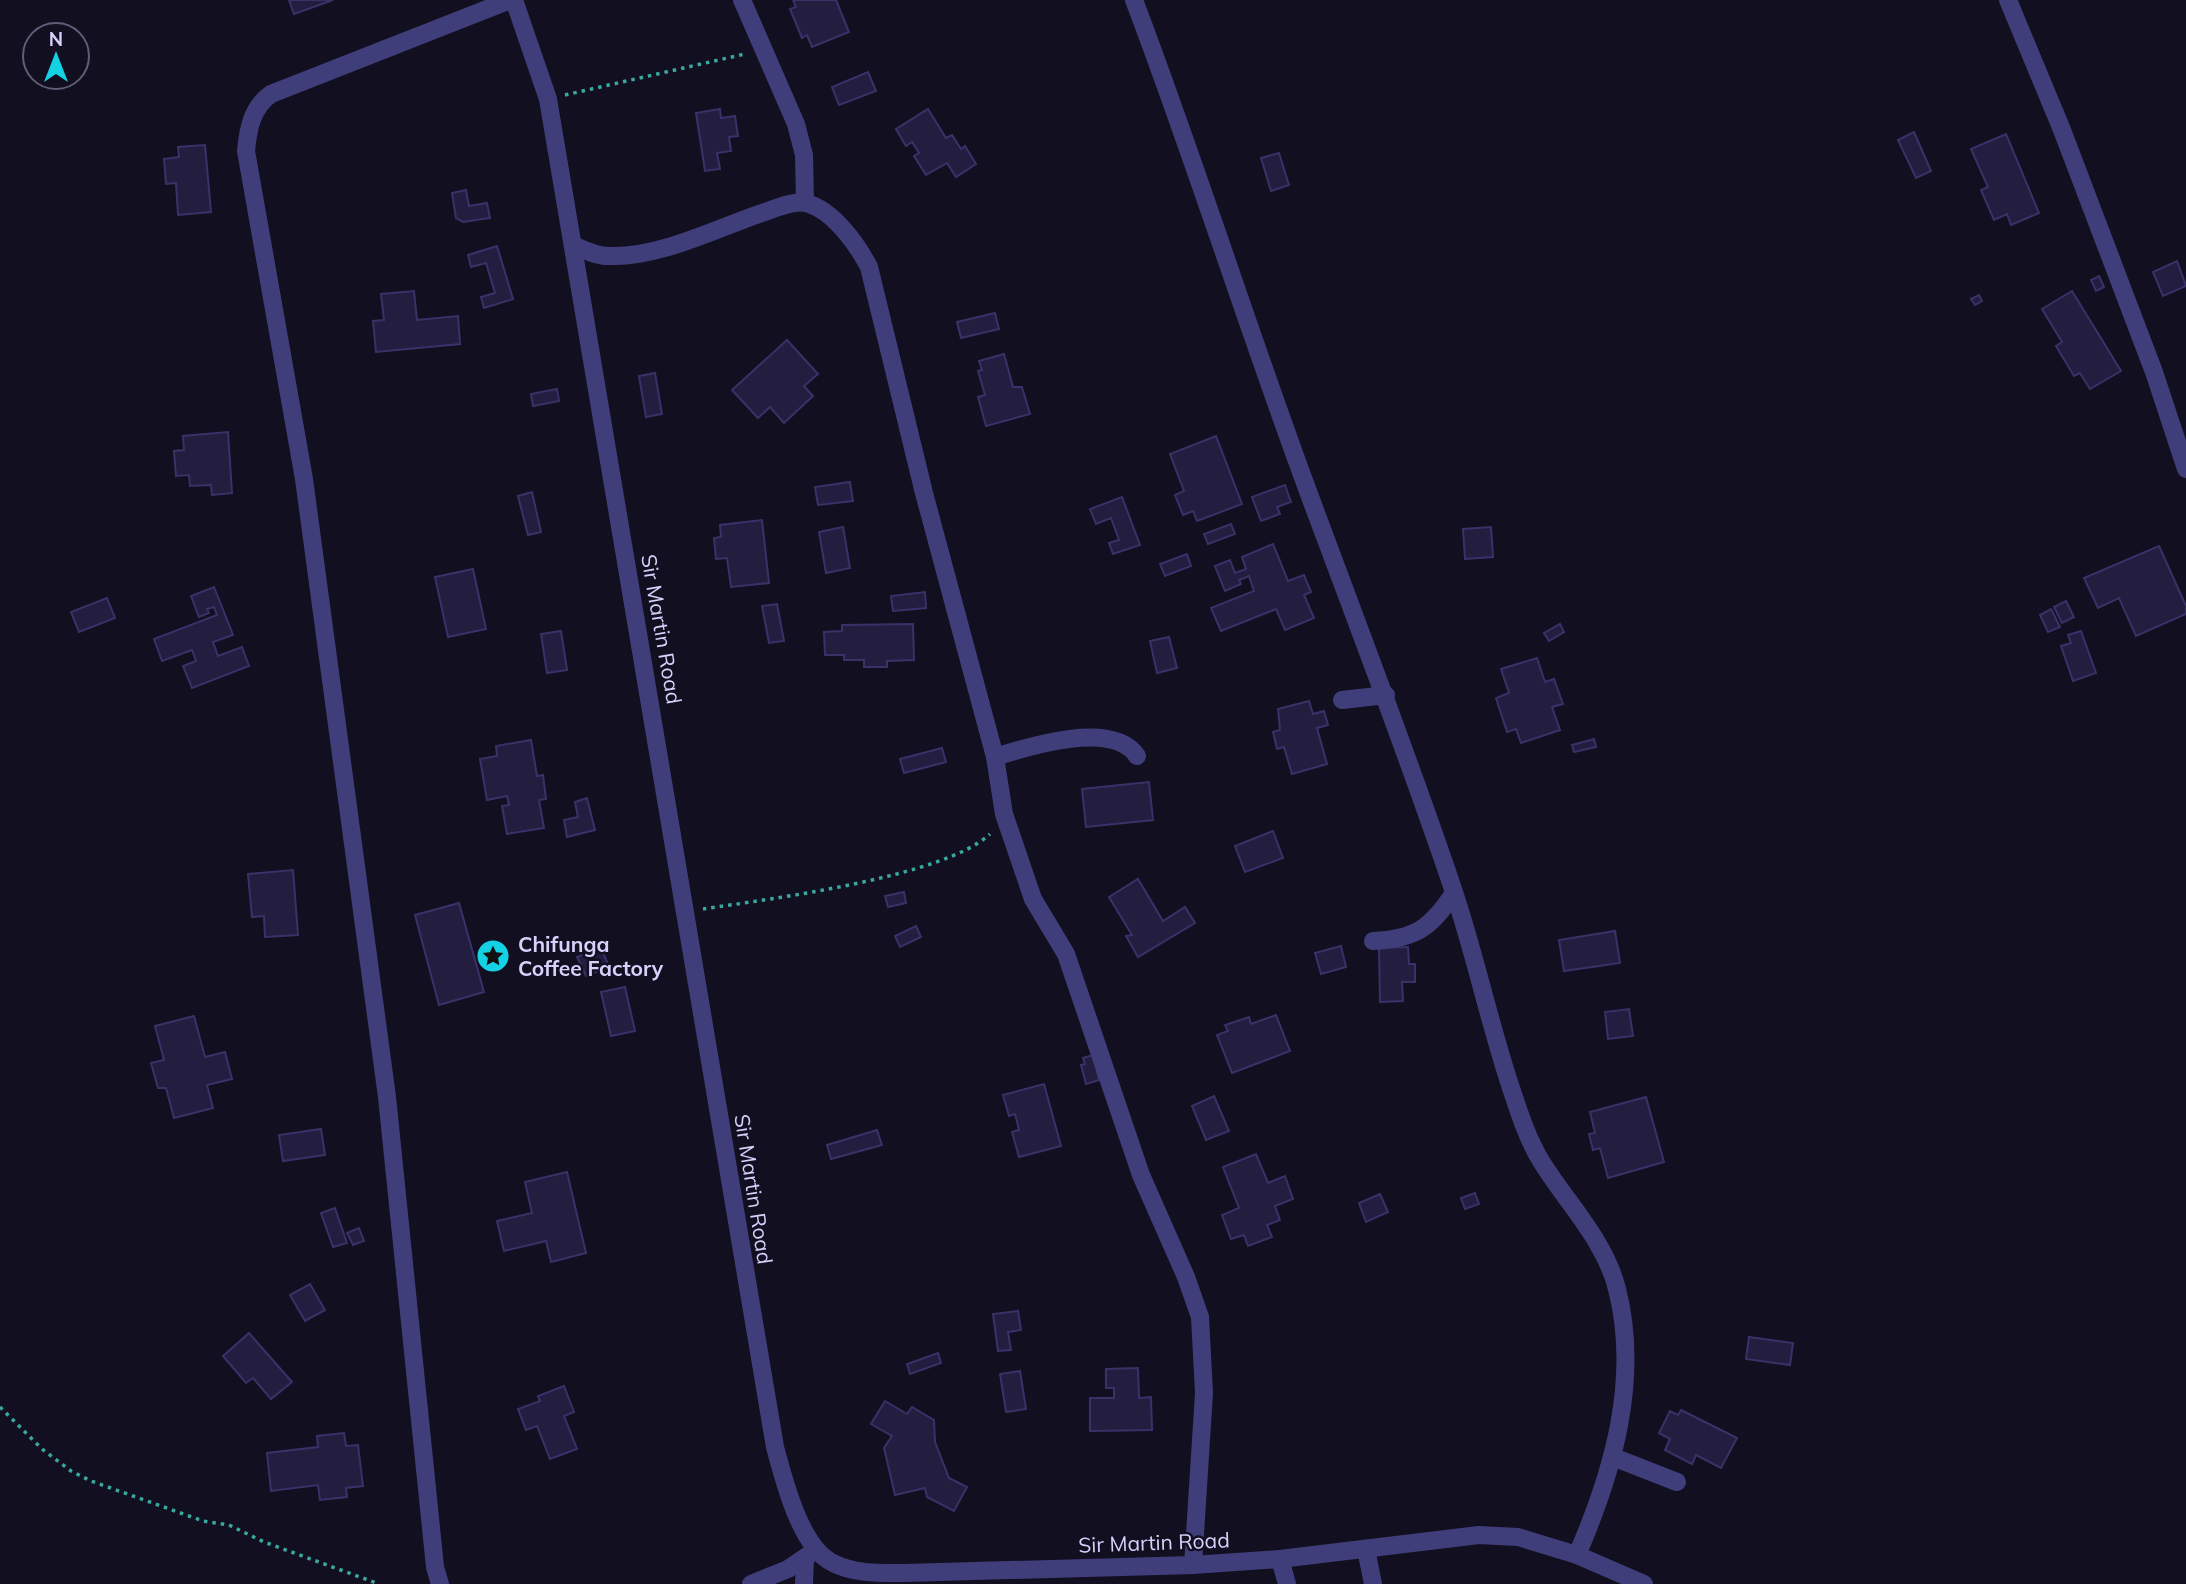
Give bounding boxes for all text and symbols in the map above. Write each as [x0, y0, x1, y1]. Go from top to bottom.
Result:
north arrow [21, 21, 91, 91]
text: N [49, 27, 63, 51]
street label: Sir Martin Road [636, 552, 688, 706]
place label: Chifunga Coffee Factory [518, 931, 664, 981]
place icon: Chifunga Coffee Factory [474, 937, 512, 975]
street label: Sir Martin Road [729, 1112, 779, 1266]
street label: Sir Martin Road [1078, 1526, 1230, 1558]

